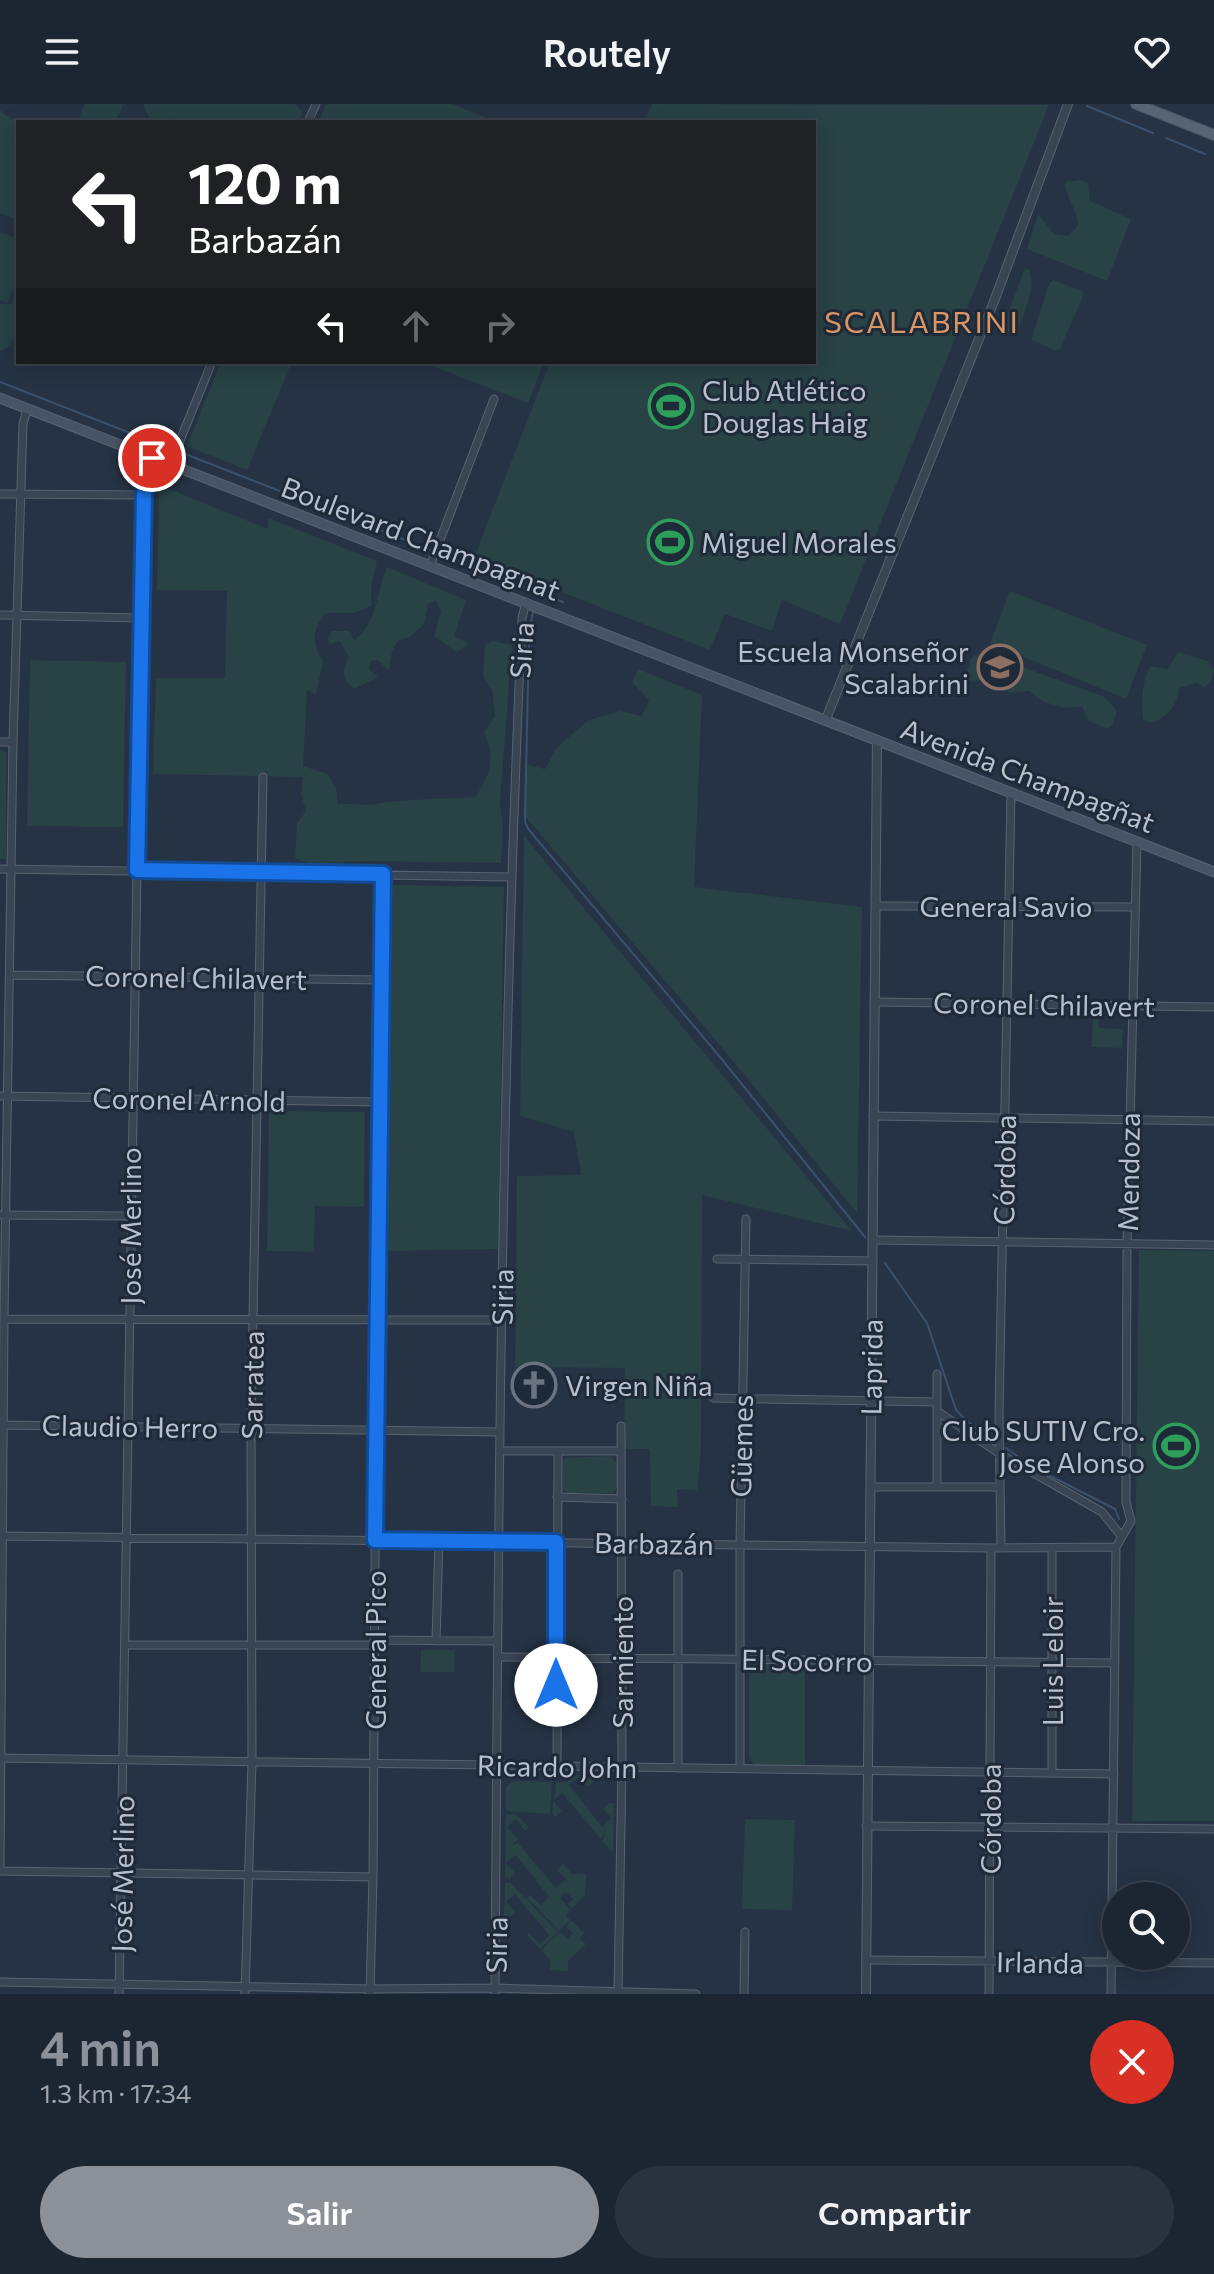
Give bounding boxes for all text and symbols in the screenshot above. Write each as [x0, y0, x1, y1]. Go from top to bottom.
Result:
icon: menu [40, 30, 84, 74]
text: Routely [543, 30, 671, 74]
icon: heart [1130, 30, 1174, 74]
text: 120 m [188, 147, 342, 216]
icon: left [56, 152, 160, 256]
text: Barbazán [188, 216, 342, 260]
district label: SCALABRINI [824, 302, 1020, 339]
icon: left [310, 304, 354, 348]
icon: ahead [394, 304, 438, 348]
icon: right [478, 304, 522, 348]
place label: Club Atlético Douglas Haig [702, 373, 868, 439]
sports icon: Club Atlético Douglas Haig [647, 382, 695, 430]
pin [118, 424, 186, 492]
icon: arrive [130, 436, 174, 480]
street label: Boulevard Champagnat [277, 469, 565, 607]
sports icon: Miguel Morales [646, 518, 694, 566]
place label: Miguel Morales [701, 525, 897, 559]
street label: Siria [502, 621, 540, 679]
place label: Escuela Monseñor Scalabrini [737, 634, 969, 700]
school or university icon: Escuela Monseñor Scalabrini [976, 643, 1024, 691]
street label: Avenida Champagñat [896, 711, 1160, 839]
street label: General Savio [919, 889, 1093, 923]
street label: Coronel Chilavert [85, 958, 307, 996]
street label: Coronel Chilavert [933, 985, 1155, 1023]
street label: Coronel Arnold [92, 1080, 286, 1118]
street label: Mendoza [1110, 1112, 1146, 1232]
street label: Córdoba [986, 1114, 1022, 1226]
street label: José Merlino [113, 1147, 147, 1305]
street label: Siria [485, 1268, 519, 1326]
street label: Laprida [853, 1318, 889, 1416]
street label: Sarratea [234, 1330, 270, 1440]
church icon: Virgen Niña [510, 1361, 558, 1409]
place label: Virgen Niña [565, 1368, 713, 1402]
street label: Güemes [723, 1394, 759, 1498]
street label: Claudio Herro [42, 1407, 218, 1445]
place label: Club SUTIV Cro. Jose Alonso [941, 1413, 1145, 1479]
sports icon: Club SUTIV Cro. Jose Alonso [1152, 1422, 1200, 1470]
street label: Barbazán [594, 1525, 714, 1561]
street label: General Pico [358, 1570, 392, 1730]
street label: Sarmiento [605, 1596, 639, 1728]
street label: Luis Leloir [1035, 1596, 1069, 1726]
street label: El Socorro [741, 1642, 873, 1678]
position arrow [514, 1643, 598, 1727]
street label: Ricardo John [477, 1748, 637, 1784]
street label: Córdoba [973, 1764, 1007, 1874]
street label: José Merlino [104, 1795, 140, 1953]
map controls [1102, 1882, 1190, 1970]
button: search [1102, 1882, 1190, 1970]
street label: Siria [479, 1916, 513, 1974]
street label: Irlanda [996, 1944, 1084, 1980]
text: 4 min [40, 2017, 161, 2076]
button: close [1090, 2020, 1174, 2104]
text: 1.3 km · 17:34 [40, 2077, 191, 2108]
button: Salir [40, 2166, 599, 2258]
button: Compartir [615, 2166, 1174, 2258]

